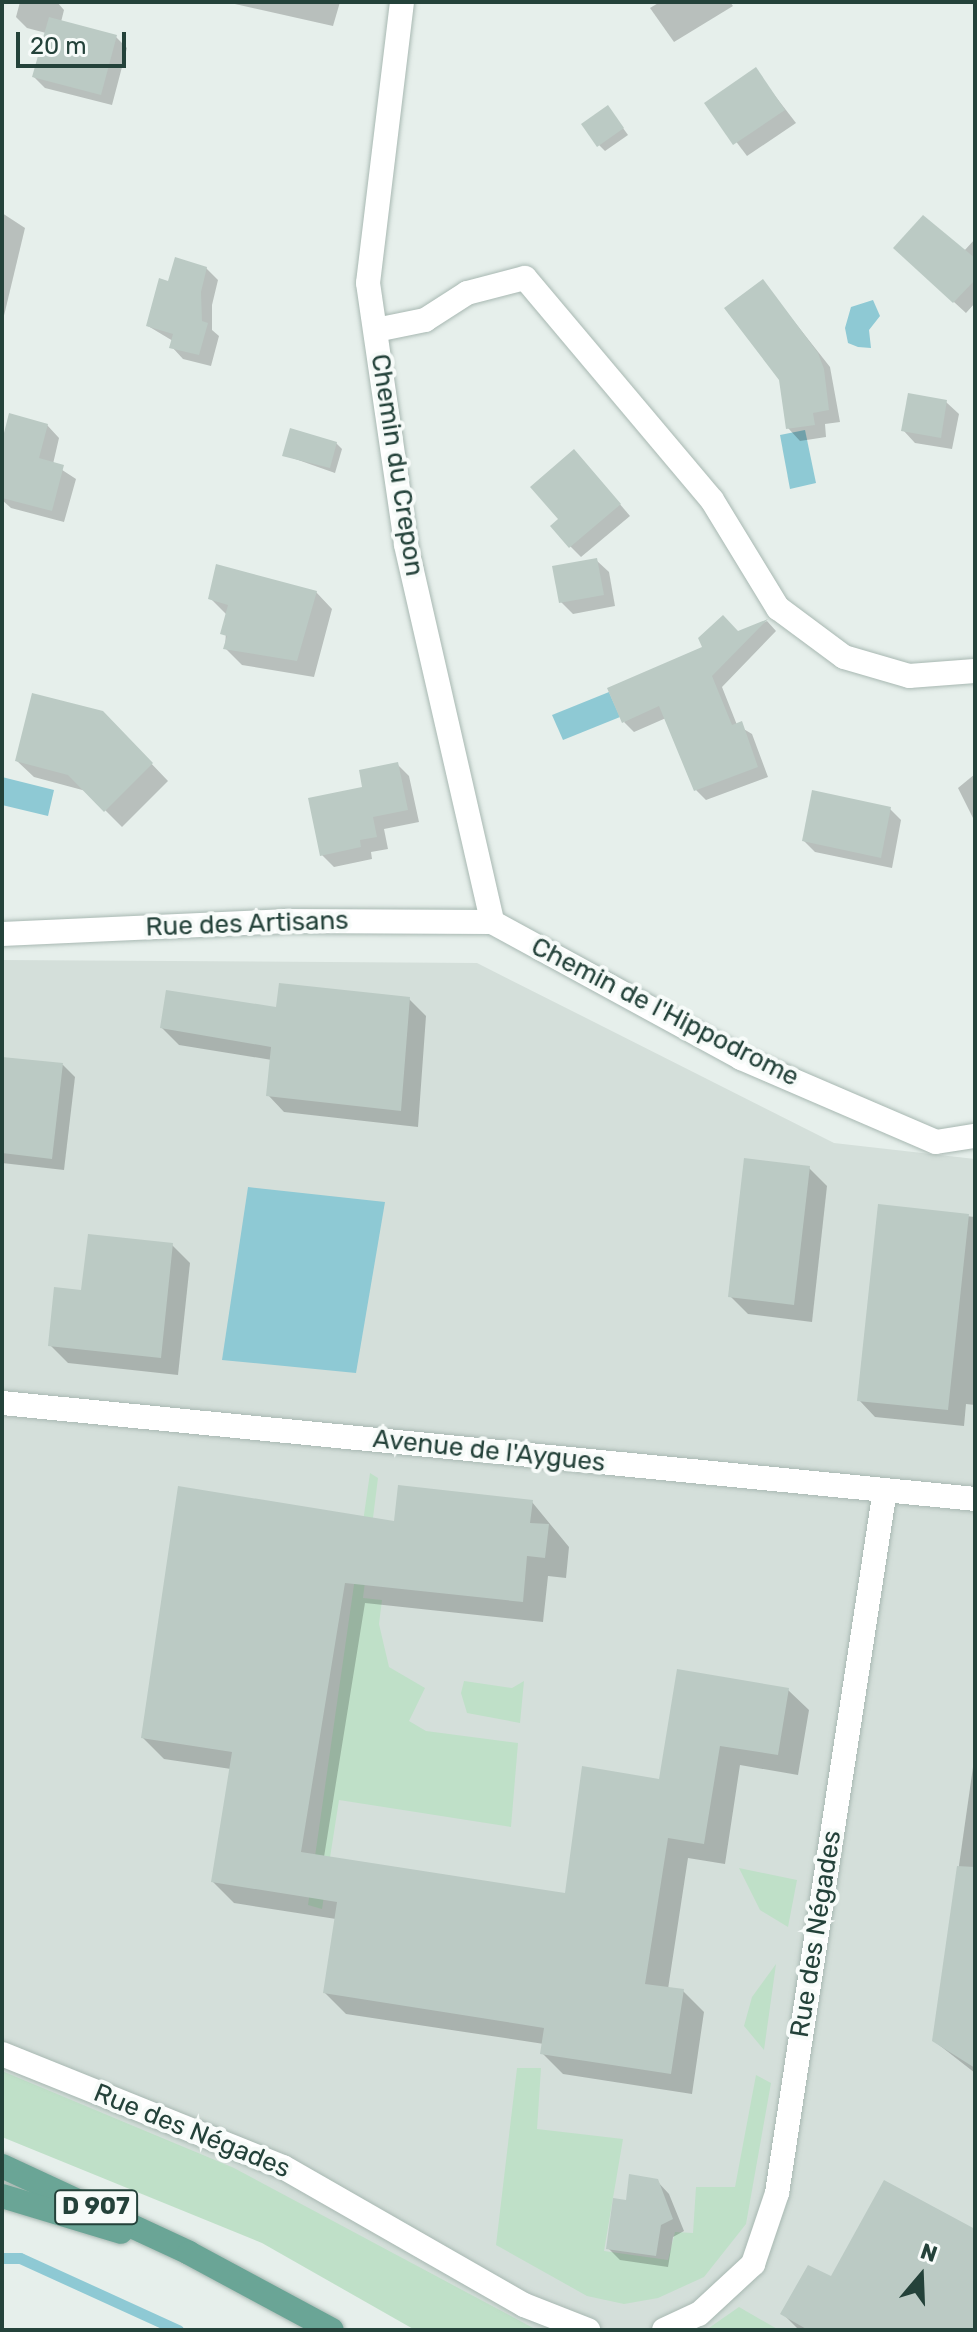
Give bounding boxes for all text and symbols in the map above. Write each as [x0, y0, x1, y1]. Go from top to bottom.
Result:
scale bar [20, 16, 130, 66]
text: 20 m [30, 32, 87, 60]
street label: Chemin du Crepon [364, 352, 430, 578]
street label: Rue des Artisans [145, 905, 349, 943]
street label: Chemin de l'Hippodrome [526, 931, 804, 1093]
street label: Avenue de l'Aygues [371, 1423, 607, 1479]
street label: Rue des Négades [784, 1828, 848, 2040]
street label: Rue des Négades [89, 2077, 295, 2185]
road number: D 907 [54, 2187, 138, 2227]
north arrow [881, 2236, 961, 2316]
text: N [917, 2237, 941, 2268]

